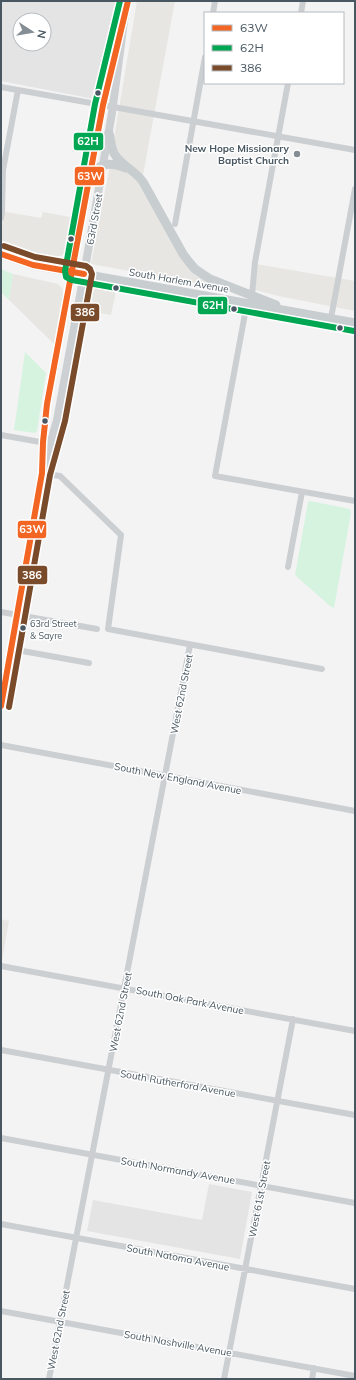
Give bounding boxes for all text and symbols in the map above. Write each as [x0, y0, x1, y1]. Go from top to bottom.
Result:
north arrow [12, 12, 52, 52]
legend [204, 12, 344, 84]
text: 63W [240, 20, 268, 35]
text: N [34, 29, 49, 40]
text: 62H [240, 40, 264, 55]
text: 386 [240, 60, 262, 75]
unlabelled marker [93, 88, 103, 98]
line badge: 62H [73, 132, 104, 151]
text: 62H [77, 134, 99, 148]
place label: New Hope Missionary Baptist Church [185, 142, 290, 167]
marker: New Hope Missionary Baptist Church [292, 149, 302, 159]
line badge: 63W [74, 166, 105, 186]
text: 63W [77, 169, 103, 183]
street label: 63rd Street [84, 192, 105, 246]
unlabelled marker [66, 234, 76, 244]
street label: South Harlem Avenue [128, 265, 230, 296]
unlabelled marker [111, 283, 121, 293]
line badge: 62H [197, 296, 228, 315]
text: 62H [202, 298, 224, 312]
line badge: 386 [70, 303, 100, 322]
unlabelled marker [229, 304, 239, 314]
text: 386 [75, 305, 95, 319]
unlabelled marker [335, 323, 345, 333]
unlabelled marker [40, 416, 50, 426]
line badge: 63W [17, 520, 47, 539]
text: 63W [19, 522, 45, 536]
line badge: 386 [17, 565, 48, 585]
text: 386 [22, 568, 42, 582]
place label: 63rd Street & Sayre [30, 618, 77, 642]
marker: 63rd Street & Sayre [18, 623, 28, 633]
street label: West 62nd Street [167, 653, 196, 735]
street label: South New England Avenue [113, 760, 243, 797]
street label: West 62nd Street [106, 971, 135, 1053]
street label: South Oak Park Avenue [135, 984, 245, 1017]
street label: South Rutherford Avenue [119, 1067, 237, 1100]
street label: South Normandy Avenue [120, 1154, 236, 1187]
street label: West 61st Street [246, 1159, 273, 1238]
street label: South Natoma Avenue [125, 1241, 230, 1274]
street label: West 62nd Street [44, 1289, 73, 1371]
street label: South Nashville Avenue [123, 1328, 233, 1359]

